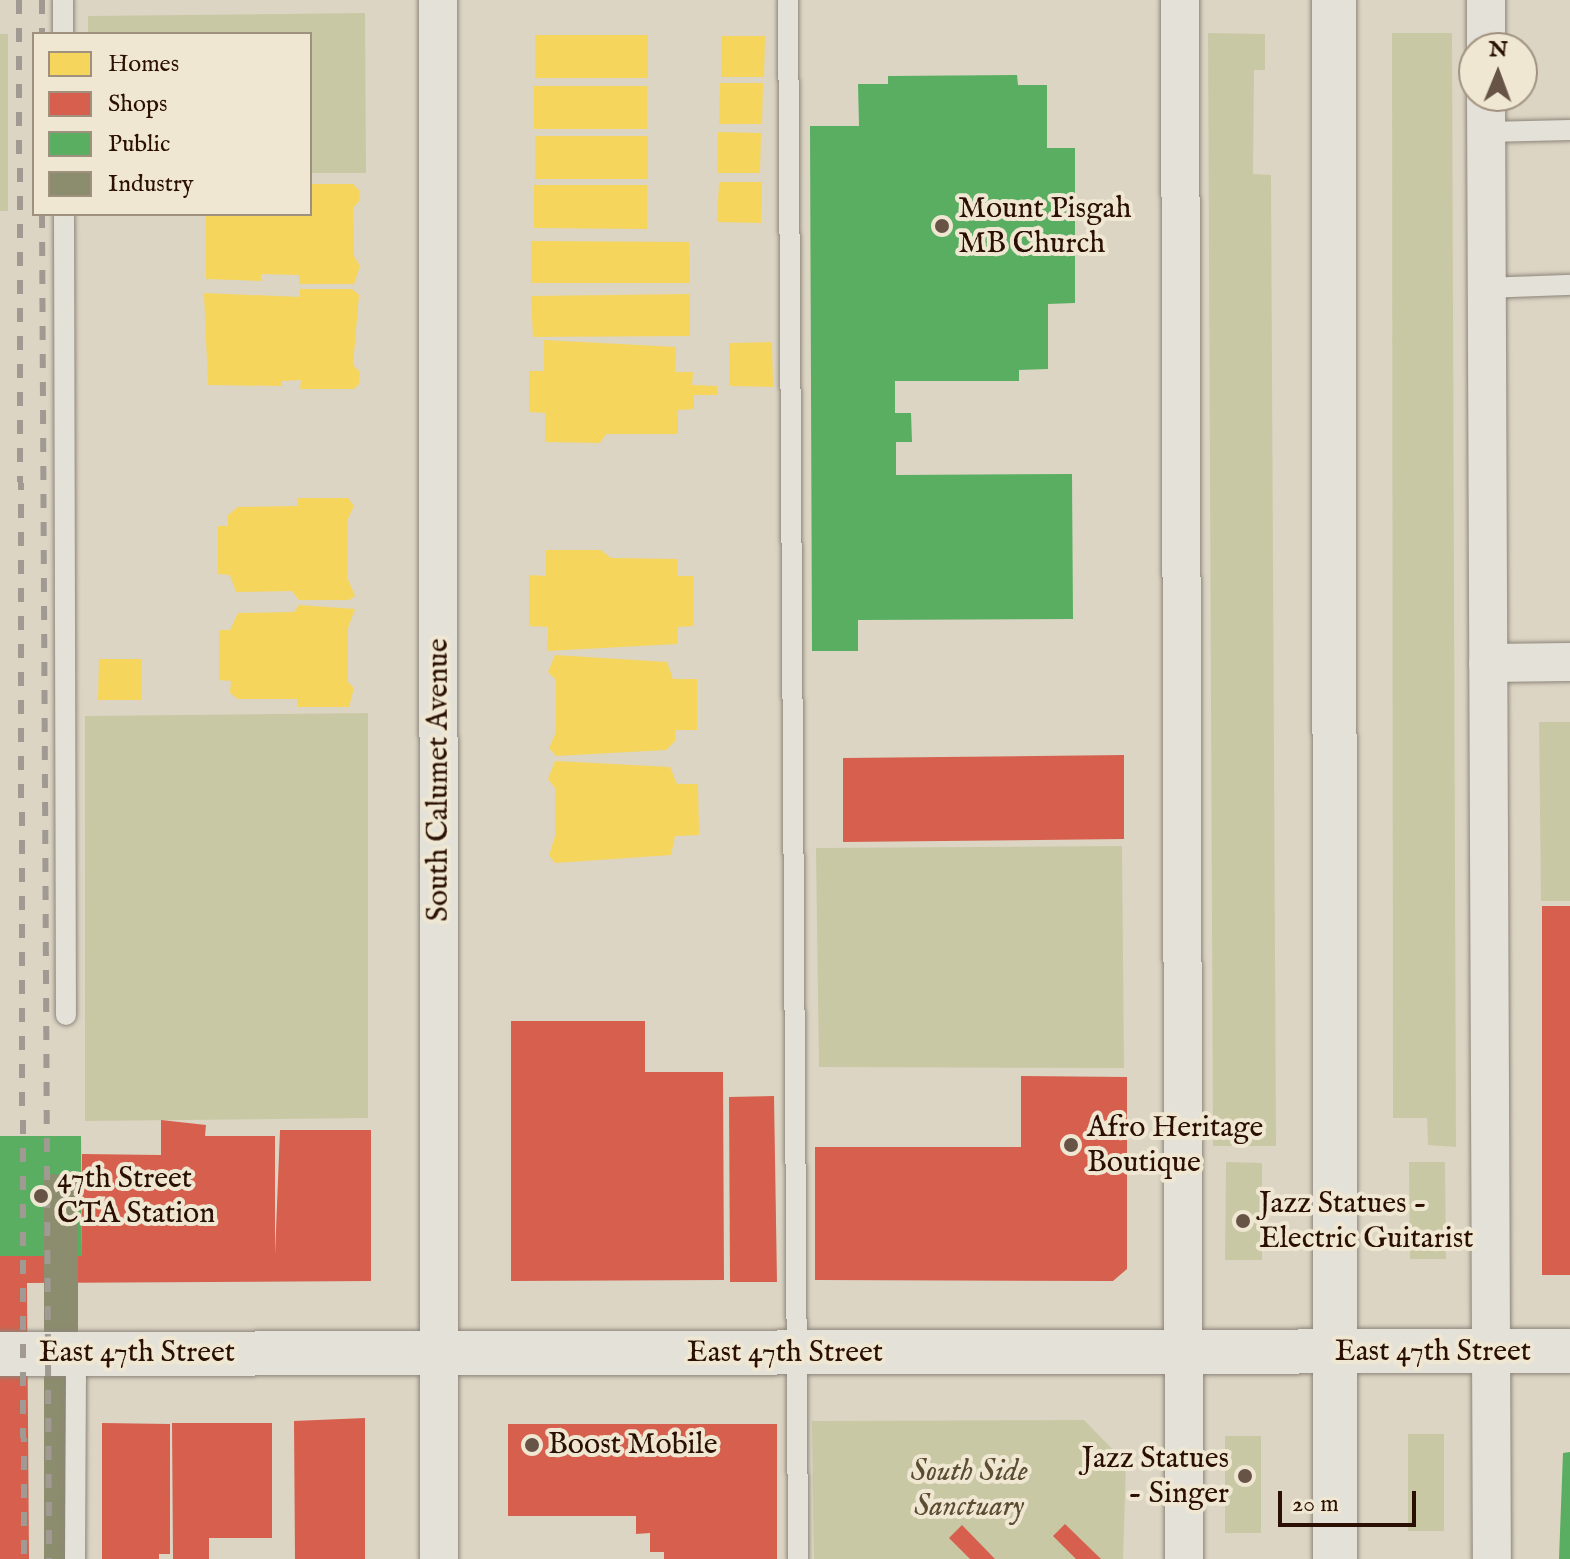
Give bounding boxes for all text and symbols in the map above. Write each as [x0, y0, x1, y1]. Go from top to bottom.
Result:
legend [32, 32, 312, 216]
north arrow [1458, 32, 1538, 112]
text: N [1489, 36, 1508, 64]
text: Homes [108, 49, 179, 80]
text: Shops [108, 89, 167, 120]
text: Public [108, 129, 170, 160]
text: Industry [108, 169, 194, 200]
place label: Mount Pisgah MB Church [958, 191, 1131, 262]
marker: Mount Pisgah MB Church [933, 217, 951, 235]
street label: South Calumet Avenue [421, 638, 457, 922]
place label: Afro Heritage Boutique [1087, 1110, 1263, 1180]
marker: Afro Heritage Boutique [1062, 1136, 1080, 1154]
place label: 47th Street CTA Station [57, 1161, 215, 1232]
place label: Jazz Statues - Electric Guitarist [1259, 1186, 1474, 1256]
marker: 47th Street CTA Station [32, 1187, 50, 1205]
marker: Jazz Statues - Electric Guitarist [1234, 1212, 1252, 1230]
street label: East 47th Street [1335, 1334, 1531, 1370]
street label: East 47th Street [39, 1335, 235, 1371]
street label: East 47th Street [687, 1335, 883, 1371]
place label: Boost Mobile [548, 1427, 717, 1463]
marker: Boost Mobile [523, 1436, 541, 1454]
place label: Jazz Statues - Singer [1081, 1441, 1229, 1512]
park label: South Side Sanctuary [910, 1454, 1028, 1524]
marker: Jazz Statues - Singer [1236, 1467, 1254, 1485]
scale bar [1282, 1475, 1420, 1525]
text: 20 m [1292, 1489, 1339, 1520]

